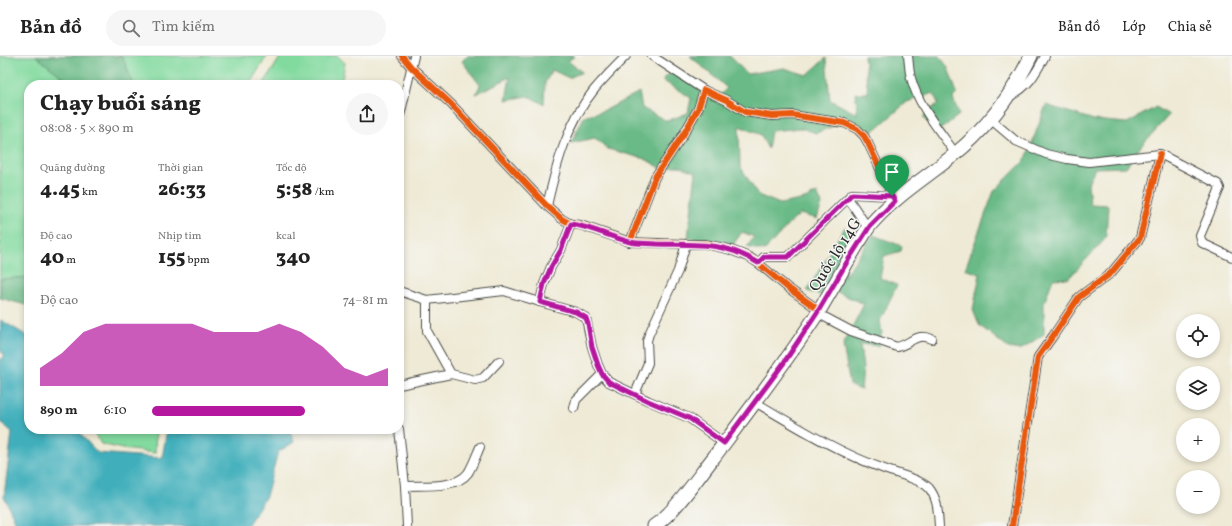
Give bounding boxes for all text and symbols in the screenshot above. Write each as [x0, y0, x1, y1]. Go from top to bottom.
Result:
search box [106, 10, 386, 46]
text: Bản đồ [20, 15, 82, 41]
icon: search [120, 17, 142, 39]
text: Tìm kiếm [152, 17, 215, 38]
text: Bản đồ [1058, 18, 1100, 37]
text: Lớp [1122, 18, 1146, 37]
text: Chia sẻ [1168, 18, 1212, 37]
text: Chạy buổi sáng [40, 89, 201, 120]
button: share [346, 93, 388, 135]
text: 08:08 · 5 × 890 m [40, 120, 134, 138]
pin [875, 155, 909, 196]
text: Quãng đường [40, 161, 105, 176]
text: Thời gian [158, 161, 203, 176]
text: Tốc độ [276, 161, 307, 176]
icon: arrive [881, 161, 903, 183]
text: 4.45 [40, 176, 80, 204]
text: 26:33 [158, 176, 206, 204]
text: 5:58 [276, 176, 313, 204]
text: km [80, 185, 98, 200]
text: /km [313, 185, 335, 200]
street label: Quốc lộ 14G [804, 214, 867, 296]
text: Độ cao [40, 229, 72, 244]
text: Nhịp tim [158, 229, 201, 244]
text: kcal [276, 229, 296, 244]
text: 40 [40, 244, 64, 272]
text: 155 [158, 244, 185, 272]
text: 340 [276, 244, 310, 272]
text: m [64, 253, 76, 268]
text: bpm [185, 253, 210, 268]
text: Độ cao [40, 292, 78, 310]
text: 74–81 m [343, 292, 388, 310]
map controls [1176, 314, 1220, 514]
button: locate [1176, 314, 1220, 358]
button: layers [1176, 366, 1220, 410]
text: 890 m [40, 402, 78, 420]
text: 6:10 [104, 402, 127, 420]
button: + [1176, 418, 1220, 462]
button: − [1176, 470, 1220, 514]

